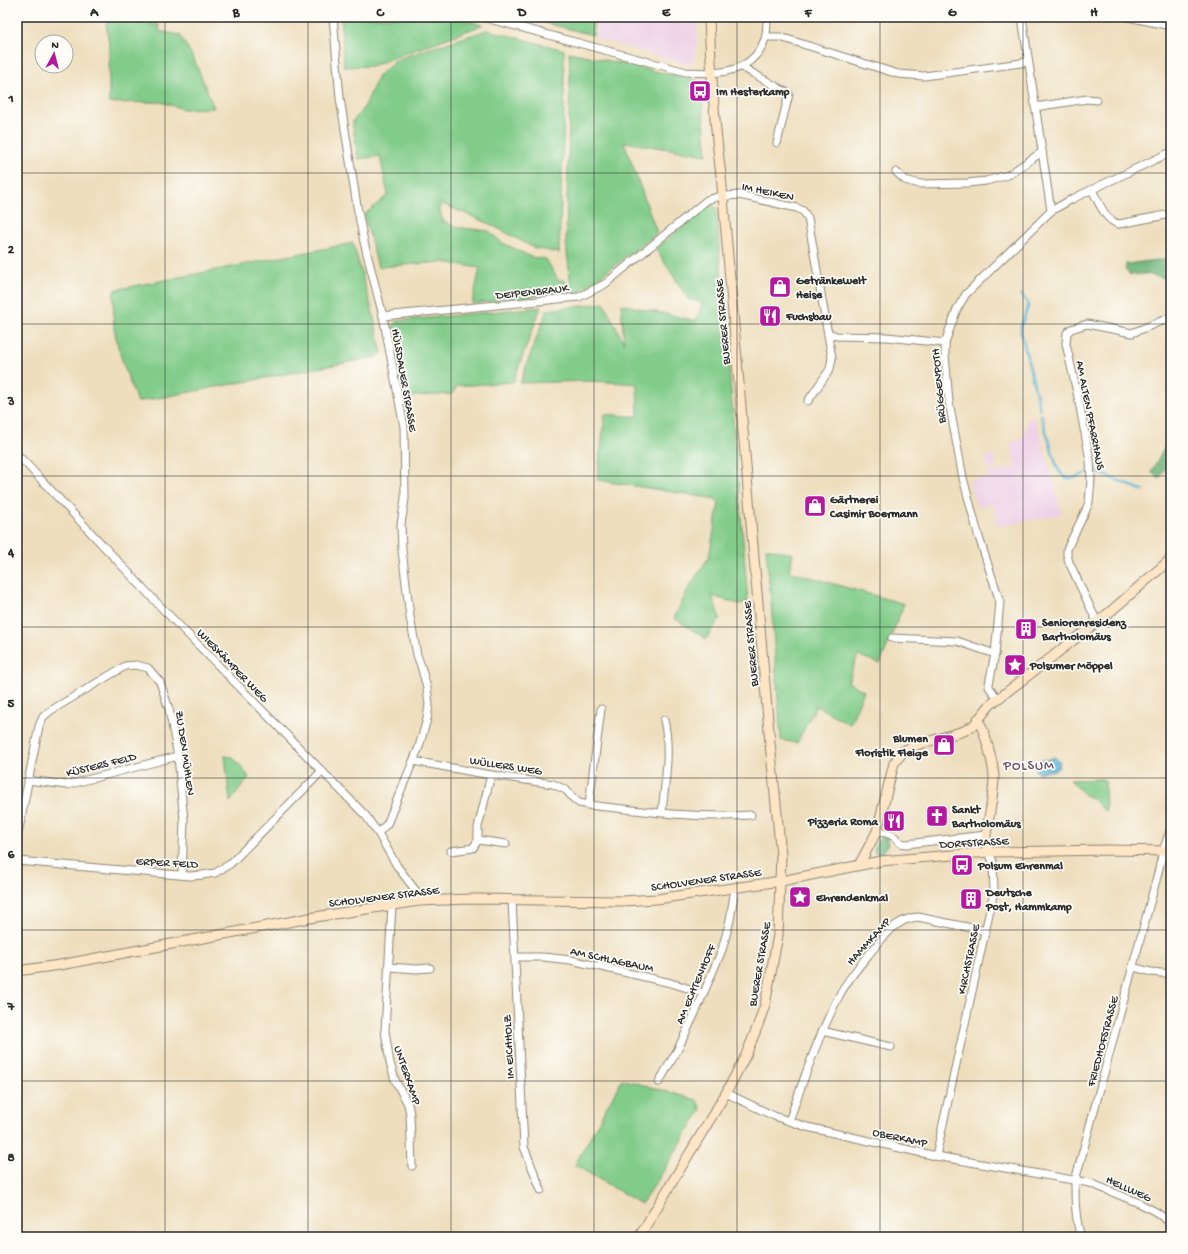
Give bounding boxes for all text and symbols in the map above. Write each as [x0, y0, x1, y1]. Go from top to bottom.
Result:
text: A [89, 6, 99, 21]
text: B [232, 6, 241, 21]
text: C [375, 6, 385, 21]
text: D [517, 6, 527, 21]
text: E [662, 6, 671, 21]
text: F [804, 6, 813, 21]
text: G [948, 6, 957, 21]
text: H [1090, 6, 1098, 21]
north arrow [34, 34, 74, 74]
text: N [51, 40, 59, 52]
bus stop icon: Im Hesterkamp [687, 78, 713, 104]
place label: Im Hesterkamp [716, 86, 790, 100]
text: 1 [7, 92, 14, 107]
street label: IM HEIKEN [740, 181, 795, 205]
text: 2 [8, 243, 15, 258]
shop icon: Getränkewelt Heise [767, 274, 793, 300]
place label: Getränkewelt Heise [796, 275, 867, 303]
street label: BUERER STRASSE [713, 278, 735, 366]
street label: DEIPENBRAUK [494, 282, 571, 304]
restaurant icon: Fuchsbau [757, 303, 783, 329]
place label: Fuchsbau [785, 311, 832, 325]
street label: HÜLSDAUER STRASSE [387, 328, 419, 433]
street label: BRÜGGENPOTH [930, 348, 950, 425]
street label: AM ALTEN PFARRHAUS [1072, 359, 1107, 472]
text: 3 [7, 395, 15, 410]
shop icon: Gärtnerei Casimir Boermann [802, 493, 828, 519]
place label: Gärtnerei Casimir Boermann [829, 494, 918, 522]
text: 4 [7, 546, 15, 561]
street label: BUERER STRASSE [741, 600, 763, 688]
building icon: Seniorenresidenz Bartholomäus [1013, 616, 1039, 642]
place label: Seniorenresidenz Bartholomäus [1041, 617, 1127, 645]
street label: WIESKÄMPER WEG [193, 627, 270, 706]
place icon: Polsumer Möppel [1002, 652, 1028, 678]
place label: Polsumer Möppel [1029, 660, 1113, 674]
text: 5 [8, 697, 15, 712]
street label: ZU DEN MÜHLEN [171, 710, 197, 797]
shop icon: Blumen Floristik Fleige [931, 732, 957, 758]
place label: Blumen Floristik Fleige [854, 733, 929, 761]
street label: KÜSTERS FELD [65, 750, 138, 781]
street label: WÜLLERS WEG [468, 754, 543, 780]
district label: POLSUM [1002, 758, 1055, 775]
church icon: Sankt Bartholomäus [924, 803, 950, 829]
place label: Sankt Bartholomäus [951, 804, 1021, 832]
restaurant icon: Pizzeria Roma [881, 808, 907, 834]
place label: Pizzeria Roma [807, 816, 879, 830]
street label: DORFSTRASSE [938, 835, 1010, 853]
text: 6 [8, 848, 15, 863]
bus stop icon: Polsum Ehrenmal [949, 852, 975, 878]
street label: ERPER FELD [135, 855, 199, 873]
place label: Polsum Ehrenmal [977, 860, 1063, 874]
street label: SCHOLVENER STRASSE [650, 866, 763, 896]
street label: SCHOLVENER STRASSE [328, 884, 441, 912]
place icon: Ehrendenkmal [787, 884, 813, 910]
building icon: Deutsche Post, Hammkamp [958, 886, 984, 912]
place label: Deutsche Post, Hammkamp [985, 887, 1072, 915]
place label: Ehrendenkmal [815, 892, 889, 906]
street label: HAMMKAMP [844, 915, 895, 969]
street label: BUERER STRASSE [746, 920, 775, 1009]
street label: KIRCHSTRASSE [956, 923, 984, 996]
street label: AM ECHTENHOFF [674, 942, 720, 1027]
street label: AM SCHLAGBAUM [569, 945, 655, 977]
street label: FRIEDHOFSTRASSE [1085, 994, 1123, 1089]
text: 7 [7, 1000, 16, 1015]
street label: IM EICHHOLZ [501, 1014, 519, 1079]
street label: UNTERKAMP [389, 1044, 423, 1107]
street label: OBERKAMP [871, 1126, 929, 1152]
text: 8 [7, 1151, 15, 1166]
street label: HELLWEG [1103, 1174, 1154, 1206]

